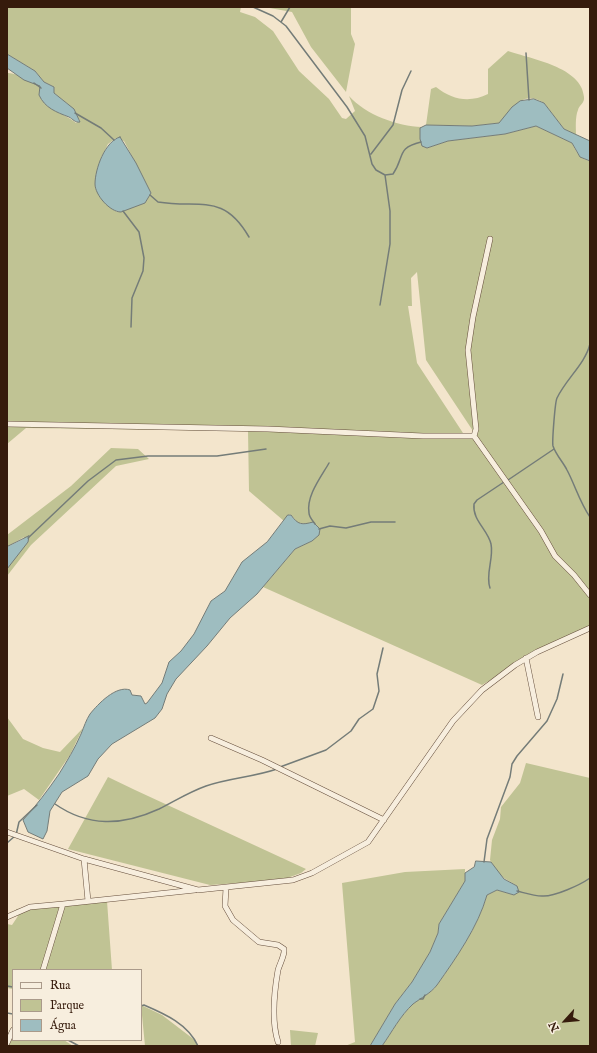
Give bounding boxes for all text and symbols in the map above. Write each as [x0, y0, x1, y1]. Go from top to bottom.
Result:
legend [12, 969, 142, 1041]
text: Rua [50, 978, 70, 993]
text: Parque [50, 998, 84, 1013]
north arrow [545, 1001, 585, 1041]
text: Água [50, 1018, 76, 1033]
text: N [546, 1019, 563, 1034]

